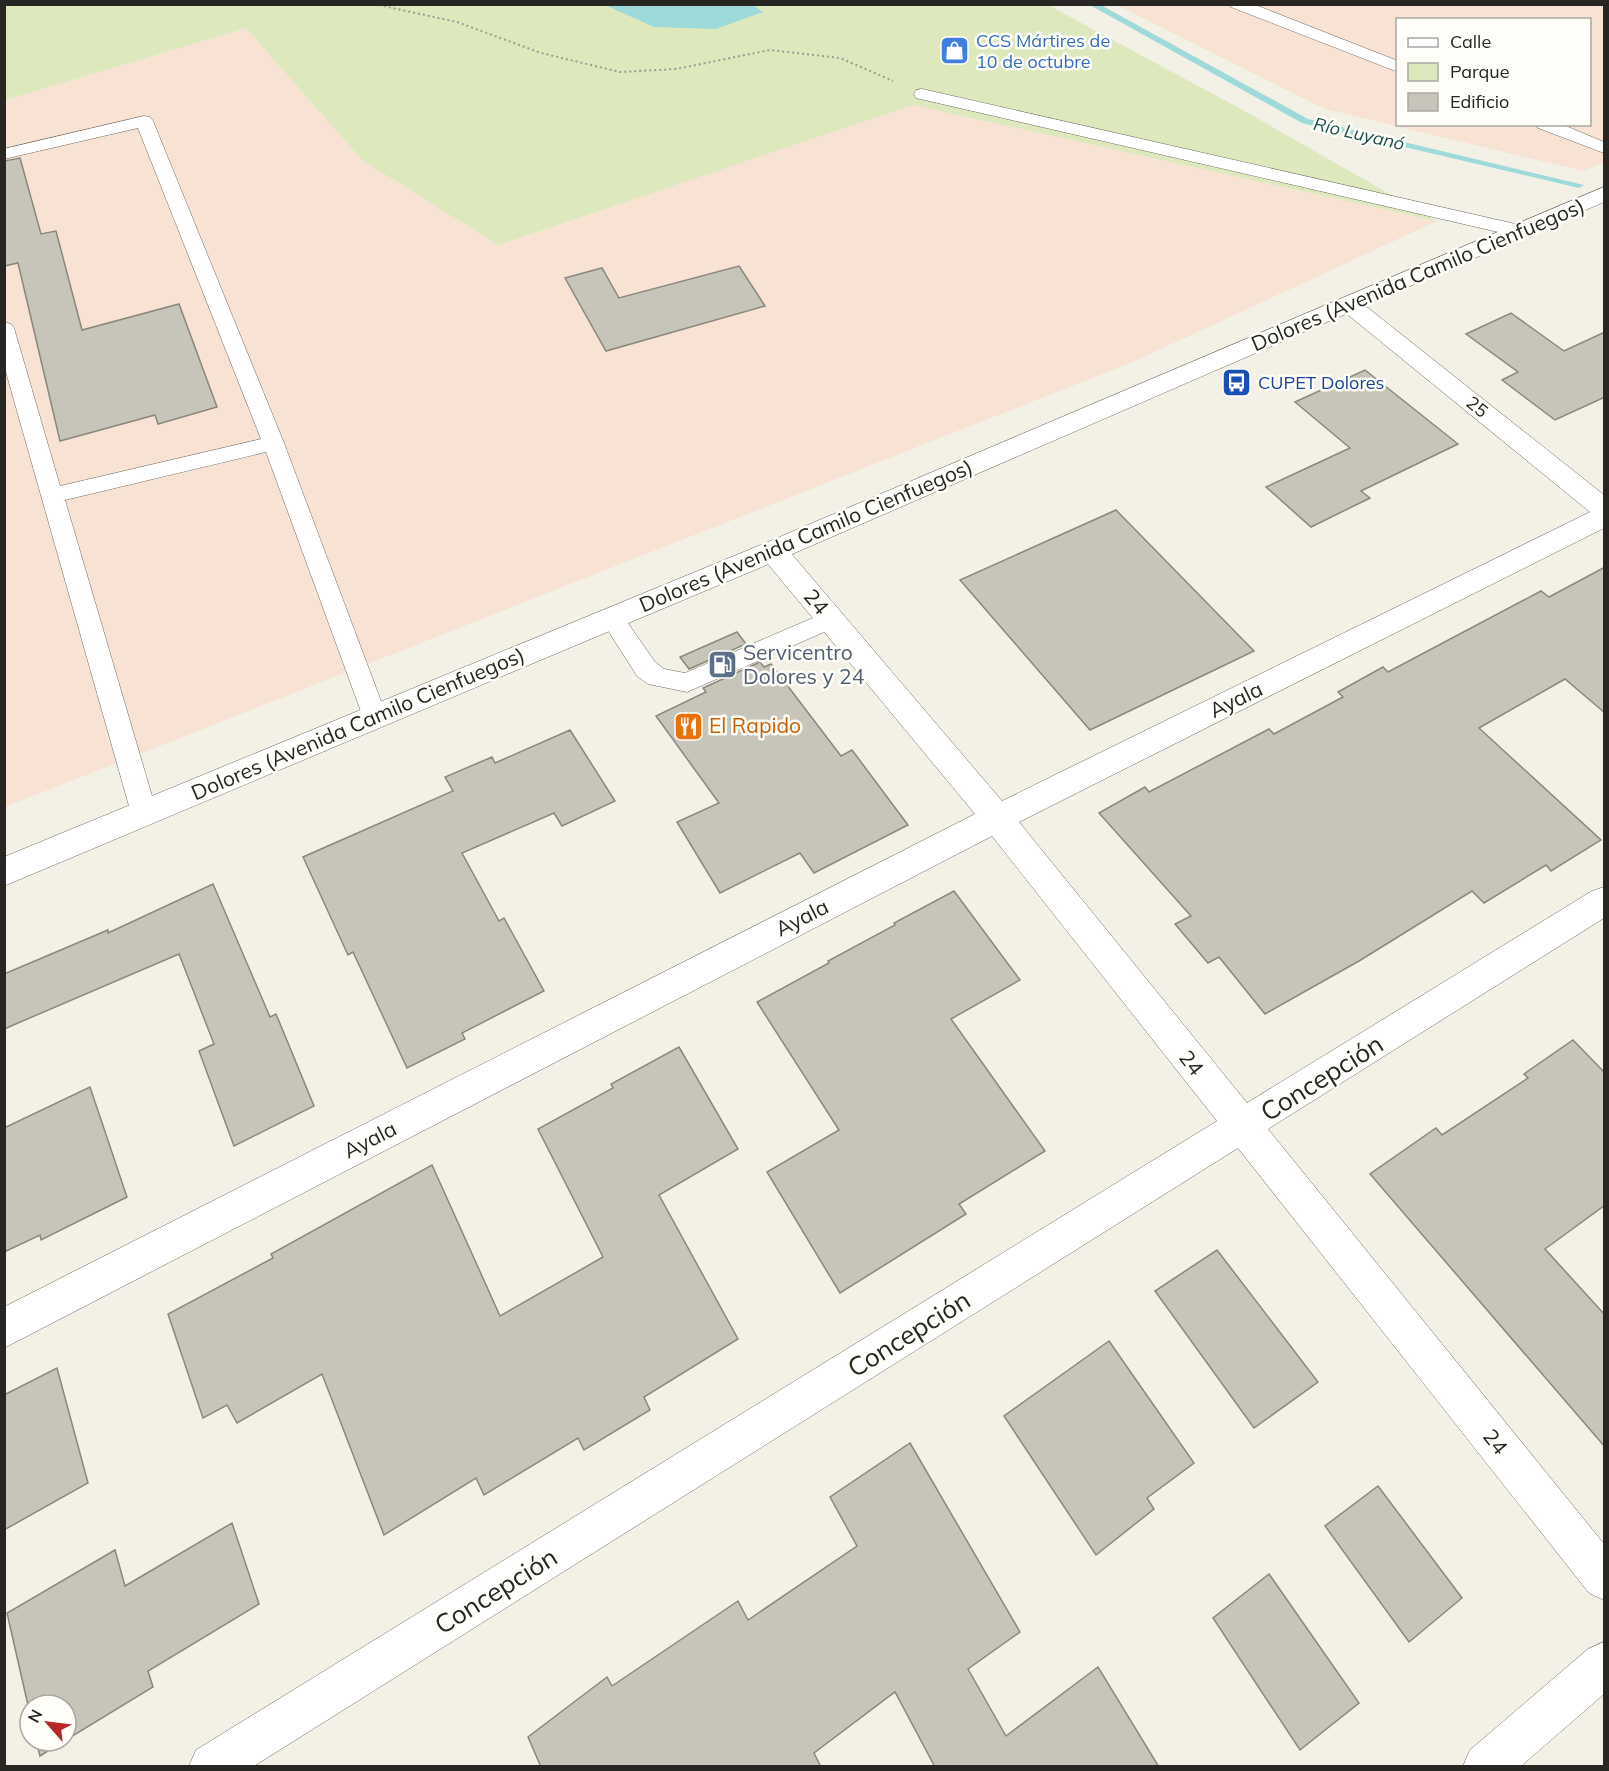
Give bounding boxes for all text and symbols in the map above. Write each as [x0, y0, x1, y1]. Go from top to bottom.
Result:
legend [1396, 18, 1591, 126]
place label: CCS Mártires de 10 de octubre [976, 29, 1110, 73]
text: Calle [1450, 30, 1491, 53]
shop icon: CCS Mártires de 10 de octubre [939, 35, 971, 67]
text: Parque [1450, 60, 1509, 83]
text: Edificio [1450, 90, 1509, 113]
water label: Río Luyanó [1311, 112, 1407, 155]
street label: Dolores (Avenida Camilo Cienfuegos) [1247, 192, 1588, 356]
bus stop icon: CUPET Dolores [1221, 367, 1253, 399]
place label: CUPET Dolores [1258, 371, 1385, 394]
street label: 25 [1462, 391, 1493, 422]
street label: Dolores (Avenida Camilo Cienfuegos) [635, 453, 976, 617]
street label: 24 [799, 583, 835, 620]
place label: Servicentro Dolores y 24 [743, 639, 865, 689]
street label: Dolores (Avenida Camilo Cienfuegos) [187, 641, 528, 805]
fuel station icon: Servicentro Dolores y 24 [706, 649, 738, 681]
street label: Ayala [1205, 675, 1266, 723]
restaurant icon: El Rapido [672, 710, 704, 742]
place label: El Rapido [709, 712, 801, 738]
street label: Ayala [771, 893, 832, 941]
street label: Concepción [1254, 1027, 1389, 1128]
street label: 24 [1174, 1044, 1210, 1081]
street label: Ayala [339, 1115, 400, 1163]
street label: Concepción [841, 1283, 976, 1384]
street label: 24 [1478, 1423, 1514, 1460]
street label: Concepción [428, 1540, 563, 1641]
north arrow [18, 1693, 78, 1753]
text: N [23, 1706, 46, 1726]

